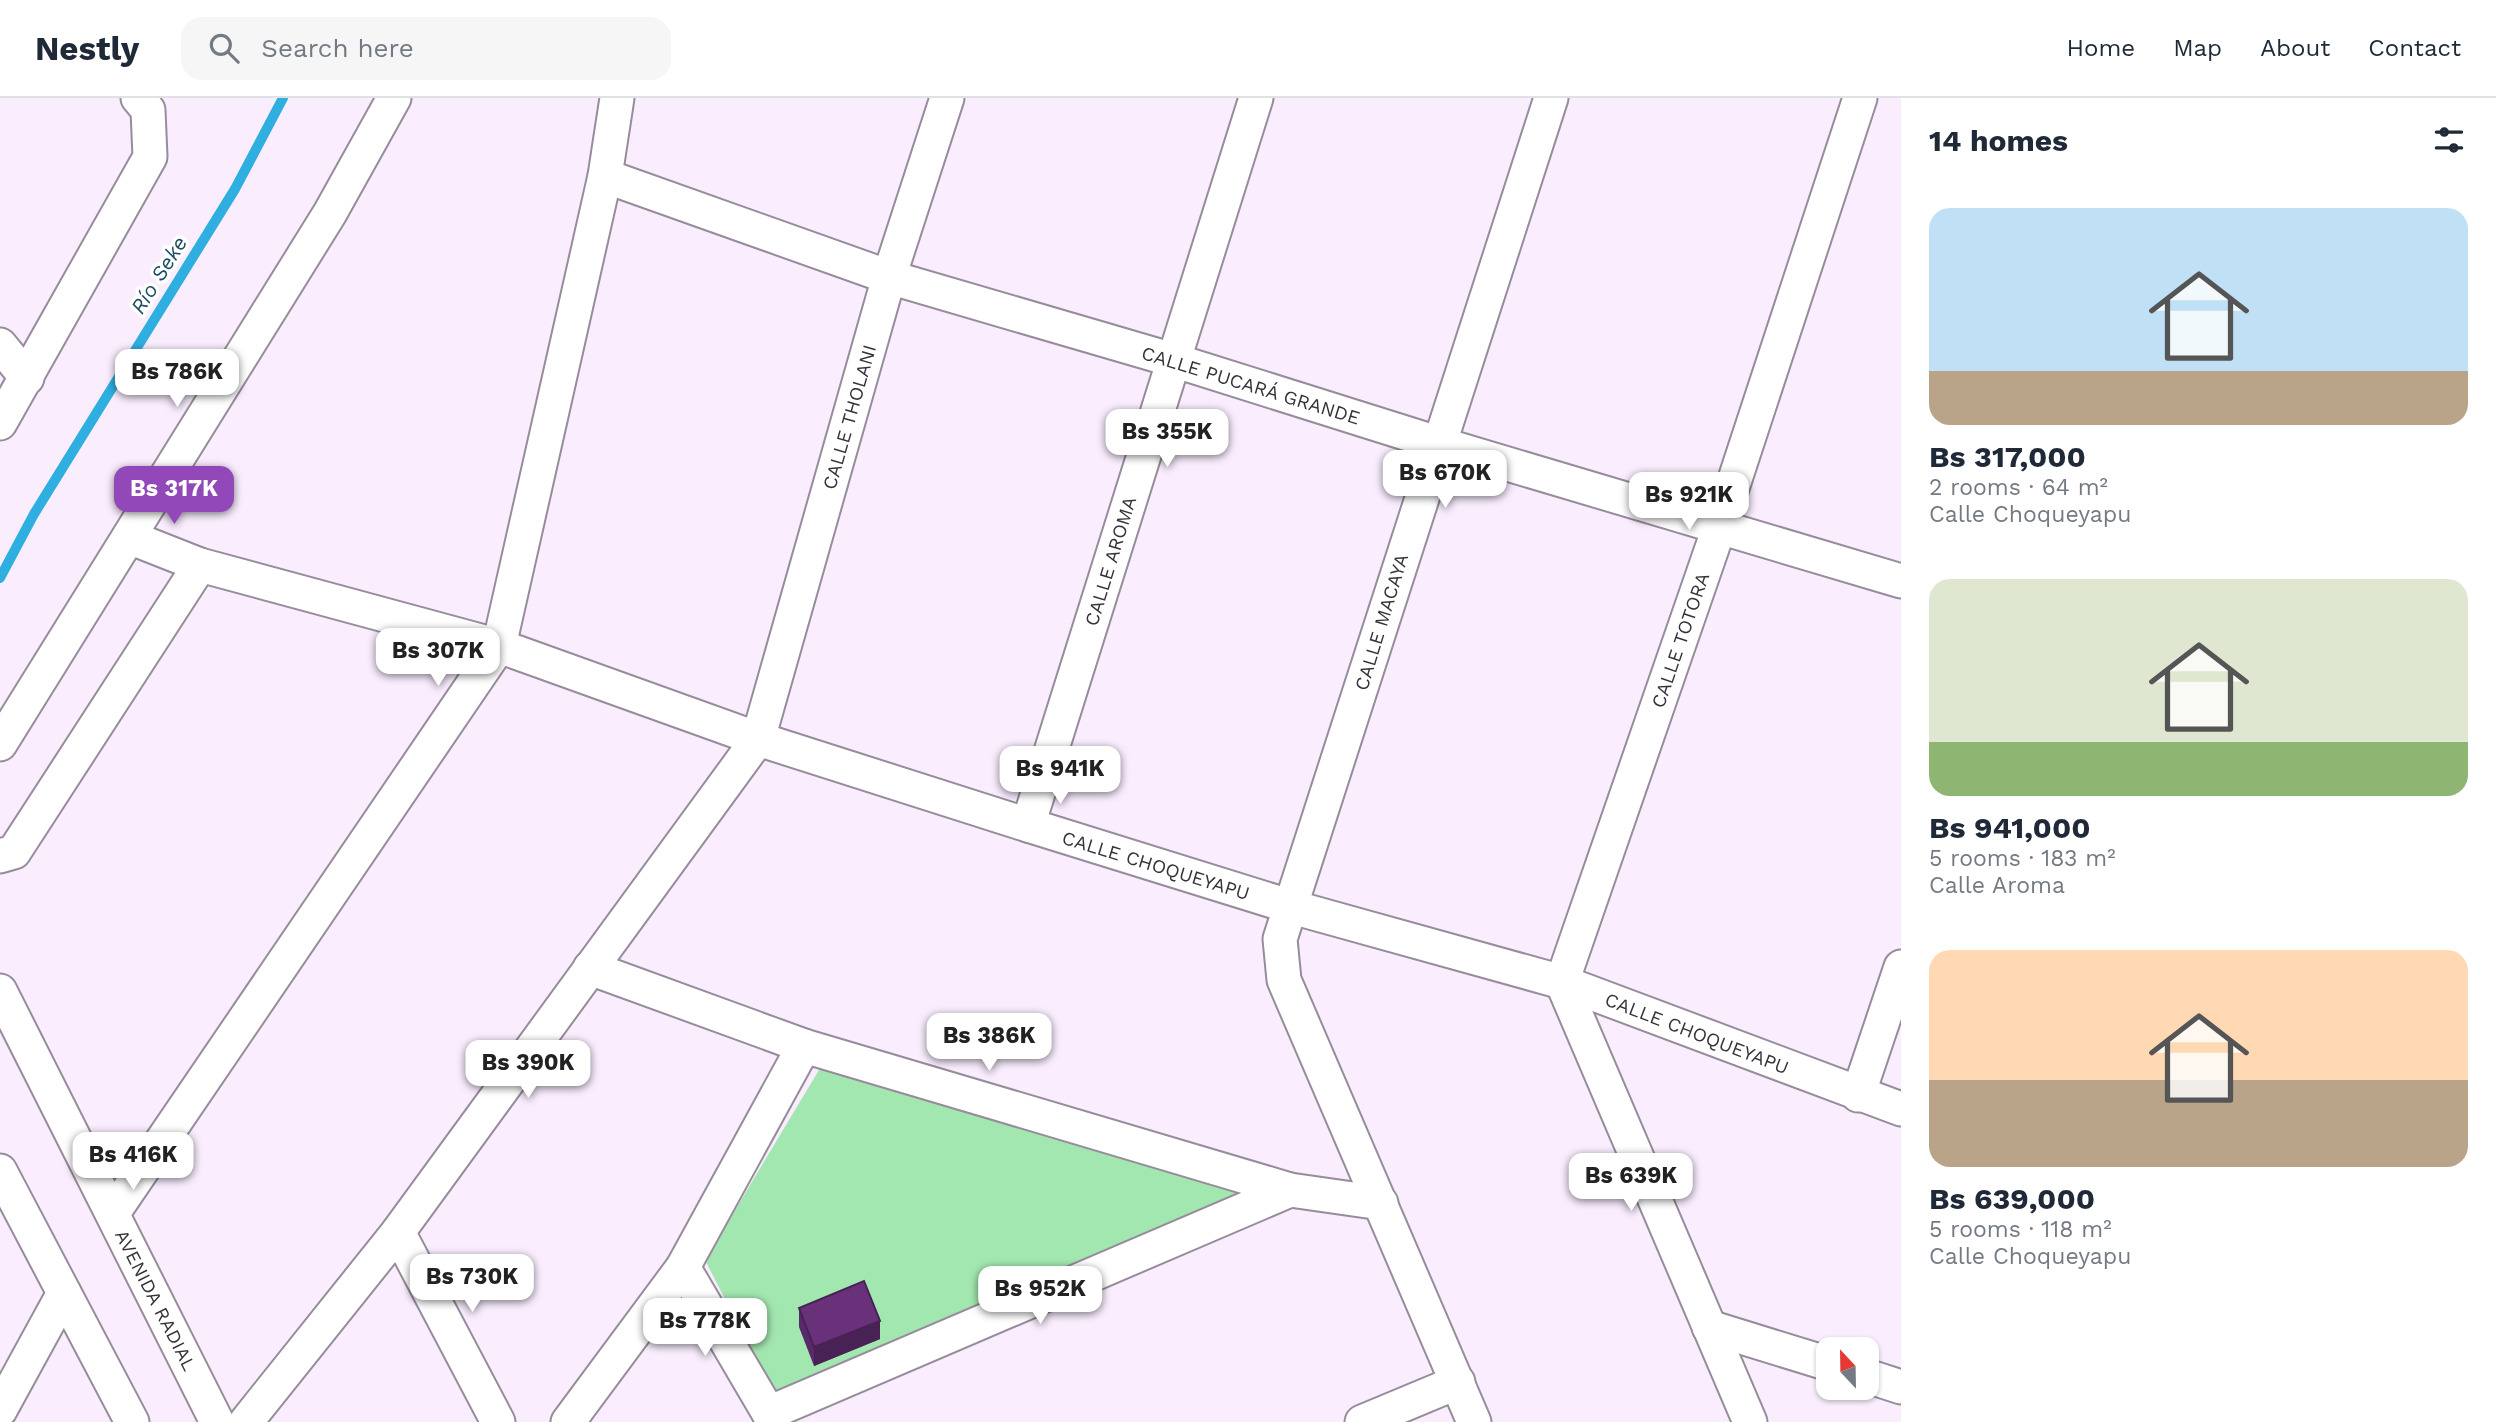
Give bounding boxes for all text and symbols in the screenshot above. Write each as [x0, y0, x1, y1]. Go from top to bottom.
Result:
search box [181, 17, 671, 80]
text: Nestly [35, 29, 139, 68]
icon: search [205, 29, 243, 67]
text: Search here [261, 33, 414, 63]
text: Home [2067, 34, 2135, 62]
text: Map [2173, 34, 2222, 62]
text: About [2260, 34, 2330, 62]
text: Contact [2368, 34, 2461, 62]
icon: filters [2430, 121, 2468, 159]
text: 14 homes [1929, 123, 2068, 158]
water label: Río Seke [125, 231, 192, 318]
icon: home [2136, 253, 2262, 379]
street label: CALLE PUCARÁ GRANDE [1139, 341, 1363, 430]
street label: CALLE THOLANI [818, 342, 881, 492]
pin: Bs 786K [112, 350, 242, 409]
text: Bs 786K [131, 358, 223, 385]
pin: Bs 355K [1102, 410, 1232, 469]
text: Bs 355K [1122, 418, 1212, 445]
text: Bs 317,000 [1929, 439, 2086, 474]
pin: Bs 670K [1380, 450, 1510, 510]
text: Bs 670K [1399, 459, 1491, 486]
pin: Bs 317K [109, 466, 239, 526]
pin: Bs 921K [1624, 472, 1754, 532]
text: 2 rooms · 64 m² [1929, 474, 2108, 501]
text: Bs 317K [130, 475, 218, 502]
text: Bs 921K [1645, 481, 1733, 508]
street label: CALLE AROMA [1080, 493, 1141, 629]
text: Calle Choqueyapu [1929, 501, 2131, 528]
street label: CALLE MACAYA [1350, 551, 1413, 693]
street label: CALLE TOTORA [1647, 569, 1715, 711]
icon: home [2136, 624, 2262, 750]
pin: Bs 307K [373, 628, 503, 688]
text: Bs 307K [392, 637, 484, 664]
pin: Bs 941K [995, 746, 1125, 806]
text: Bs 941K [1016, 755, 1104, 782]
text: Bs 941,000 [1929, 810, 2091, 845]
street label: CALLE CHOQUEYAPU [1059, 826, 1253, 905]
text: 5 rooms · 183 m² [1929, 845, 2116, 872]
text: Calle Aroma [1929, 872, 2065, 899]
street label: CALLE CHOQUEYAPU [1602, 988, 1792, 1079]
icon: home [2136, 995, 2262, 1121]
pin: Bs 386K [924, 1014, 1054, 1073]
text: Bs 386K [943, 1022, 1035, 1049]
pin: Bs 390K [463, 1040, 593, 1100]
text: Bs 390K [481, 1049, 575, 1076]
pin: Bs 416K [68, 1132, 198, 1192]
text: Bs 416K [89, 1141, 177, 1168]
pin: Bs 639K [1566, 1154, 1696, 1213]
text: Bs 639K [1585, 1162, 1677, 1189]
text: Bs 639,000 [1929, 1181, 2095, 1216]
text: 5 rooms · 118 m² [1929, 1216, 2112, 1243]
street label: AVENIDA RADIAL [110, 1226, 201, 1375]
text: Calle Choqueyapu [1929, 1243, 2131, 1270]
pin: Bs 730K [407, 1254, 537, 1314]
text: Bs 730K [426, 1263, 518, 1290]
pin: Bs 952K [975, 1266, 1105, 1326]
text: Bs 952K [994, 1275, 1086, 1302]
pin: Bs 778K [640, 1298, 770, 1358]
text: Bs 778K [659, 1307, 751, 1334]
north arrow [1816, 1337, 1880, 1400]
map controls [1816, 1337, 1879, 1400]

